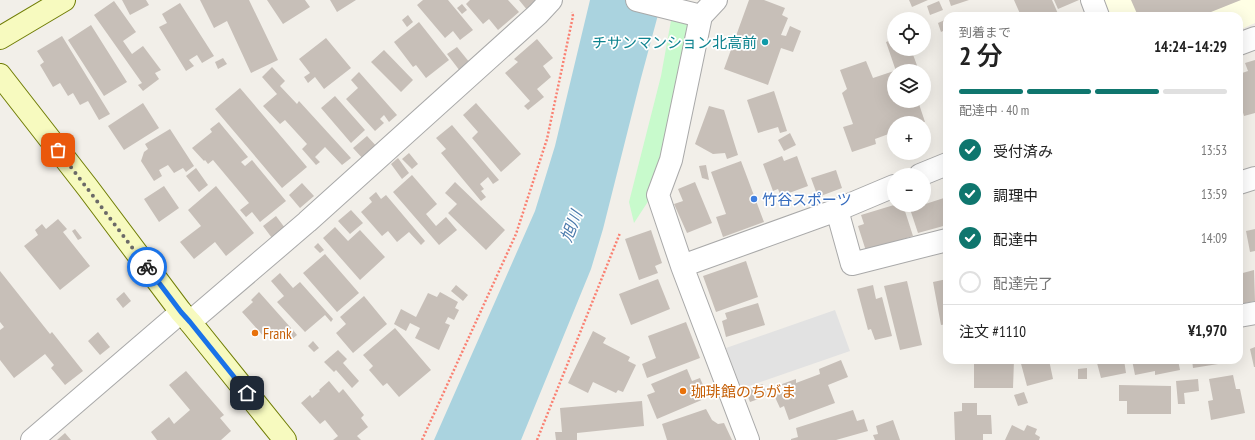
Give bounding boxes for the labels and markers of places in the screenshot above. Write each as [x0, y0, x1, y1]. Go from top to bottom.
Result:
place label: チサンマンション北高前 [592, 33, 757, 52]
marker: チサンマンション北高前 [760, 37, 770, 47]
pin [41, 133, 75, 167]
place label: 竹谷スポーツ [762, 190, 852, 209]
marker: 竹谷スポーツ [749, 194, 759, 204]
place label: Frank [263, 324, 292, 343]
marker: Frank [250, 328, 260, 338]
pin [230, 376, 264, 410]
place label: 珈琲館のちがま [691, 382, 796, 401]
marker: 珈琲館のちがま [678, 386, 688, 396]

